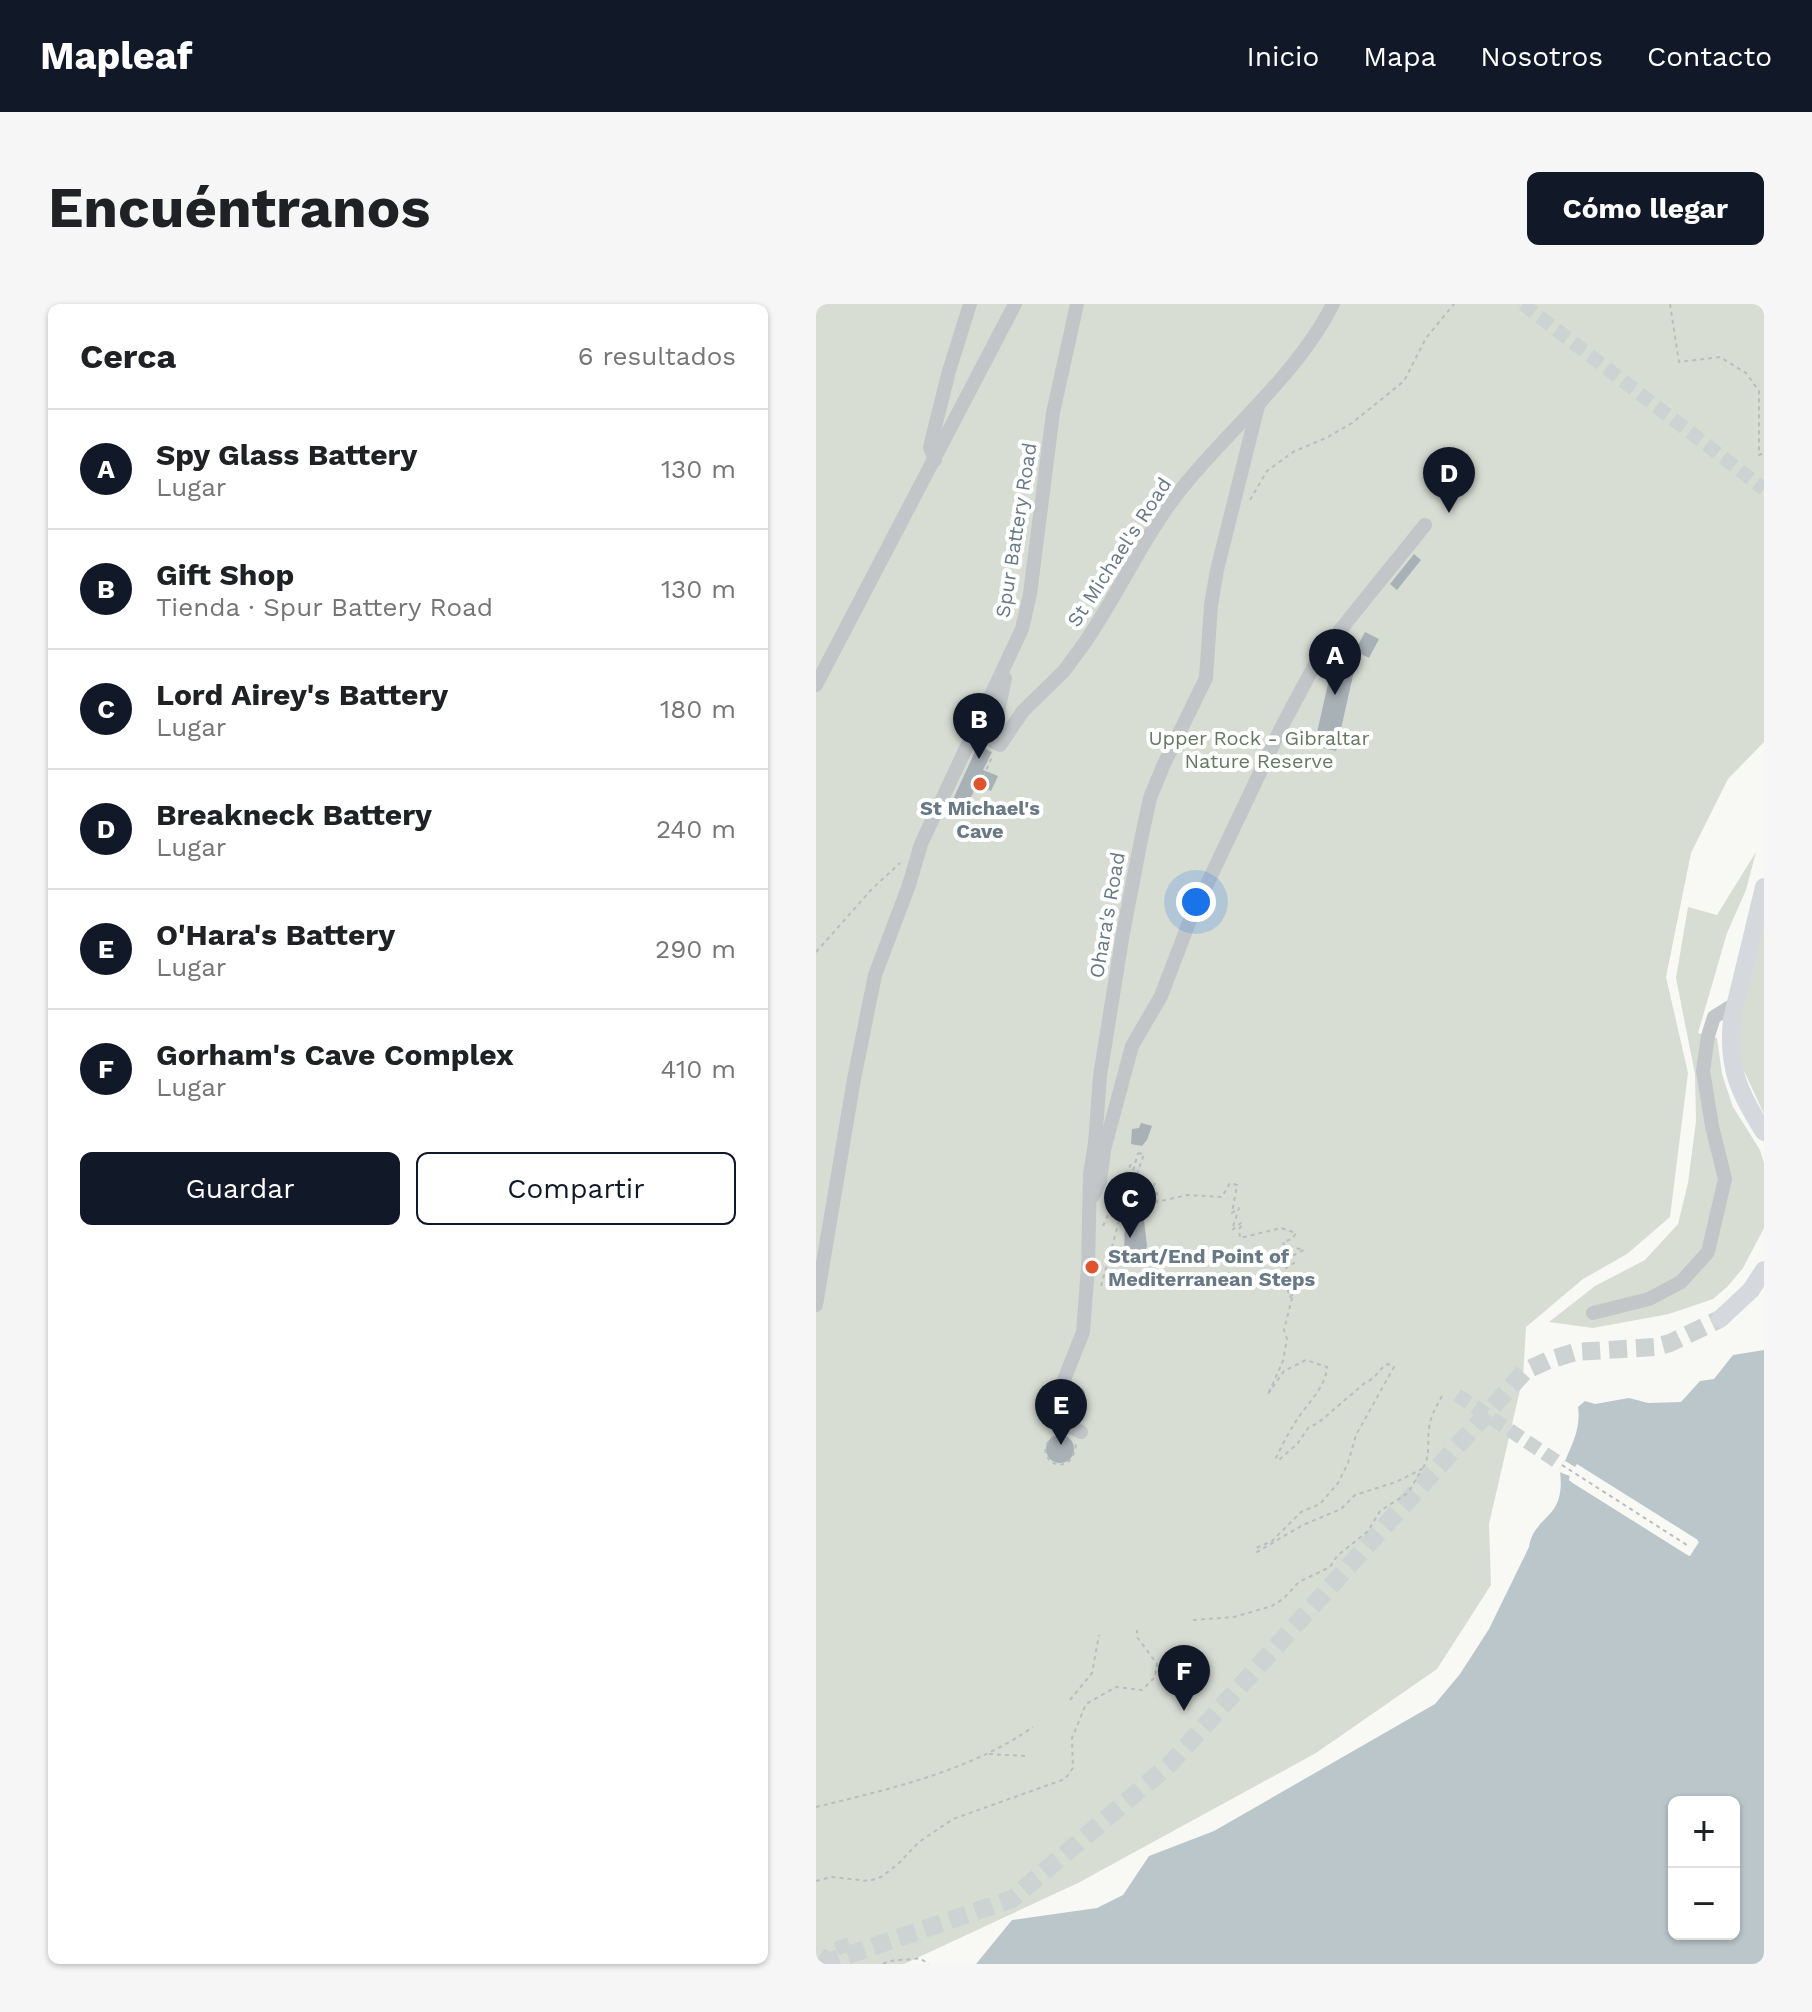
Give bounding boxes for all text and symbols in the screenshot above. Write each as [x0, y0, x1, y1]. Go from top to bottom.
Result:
text: Mapleaf [40, 34, 192, 78]
text: Inicio [1247, 40, 1319, 73]
text: Mapa [1363, 40, 1436, 73]
text: Nosotros [1480, 40, 1603, 73]
text: Contacto [1647, 40, 1772, 73]
button: Cómo llegar [1527, 172, 1764, 245]
text: Encuéntranos [48, 175, 430, 241]
text: Cerca [80, 336, 176, 376]
text: 6 resultados [578, 341, 736, 371]
text: Spy Glass Battery [156, 437, 417, 472]
street label: Spur Battery Road [990, 441, 1042, 619]
pin: D [1423, 447, 1475, 513]
text: A [97, 454, 115, 484]
text: 130 m [661, 454, 736, 484]
text: Lugar [156, 472, 226, 502]
street label: St Michael's Road [1062, 473, 1176, 631]
text: Gift Shop [156, 557, 294, 592]
text: B [97, 574, 115, 604]
text: 130 m [661, 574, 736, 604]
text: Tienda · Spur Battery Road [156, 592, 493, 622]
pin: A [1309, 629, 1361, 695]
text: Lord Airey's Battery [156, 677, 448, 712]
pin: B [953, 693, 1005, 759]
text: C [97, 694, 115, 724]
text: 180 m [660, 694, 736, 724]
text: Lugar [156, 712, 226, 742]
park label: Upper Rock - Gibraltar Nature Reserve [1148, 726, 1370, 773]
marker: St Michael's Cave [971, 775, 989, 793]
place label: St Michael's Cave [920, 796, 1040, 843]
text: Breakneck Battery [156, 797, 432, 832]
text: D [97, 814, 115, 844]
text: 240 m [656, 814, 736, 844]
text: Lugar [156, 832, 226, 862]
street label: Ohara's Road [1084, 850, 1130, 980]
your location [1176, 882, 1216, 922]
text: O'Hara's Battery [156, 917, 395, 952]
text: E [98, 934, 114, 964]
text: 290 m [655, 934, 736, 964]
text: Lugar [156, 952, 226, 982]
text: Gorham's Cave Complex [156, 1037, 514, 1072]
text: F [98, 1054, 114, 1084]
text: 410 m [661, 1054, 736, 1084]
text: Lugar [156, 1072, 226, 1102]
button: Guardar [80, 1152, 400, 1225]
button: Compartir [416, 1152, 736, 1225]
pin: C [1104, 1172, 1156, 1238]
place label: Start/End Point of Mediterranean Steps [1108, 1244, 1316, 1291]
marker: Start/End Point of Mediterranean Steps [1083, 1258, 1101, 1276]
pin: E [1035, 1379, 1087, 1445]
pin: F [1158, 1645, 1210, 1711]
map controls [1668, 1796, 1740, 1940]
button: + [1668, 1796, 1740, 1868]
button: − [1668, 1868, 1740, 1940]

